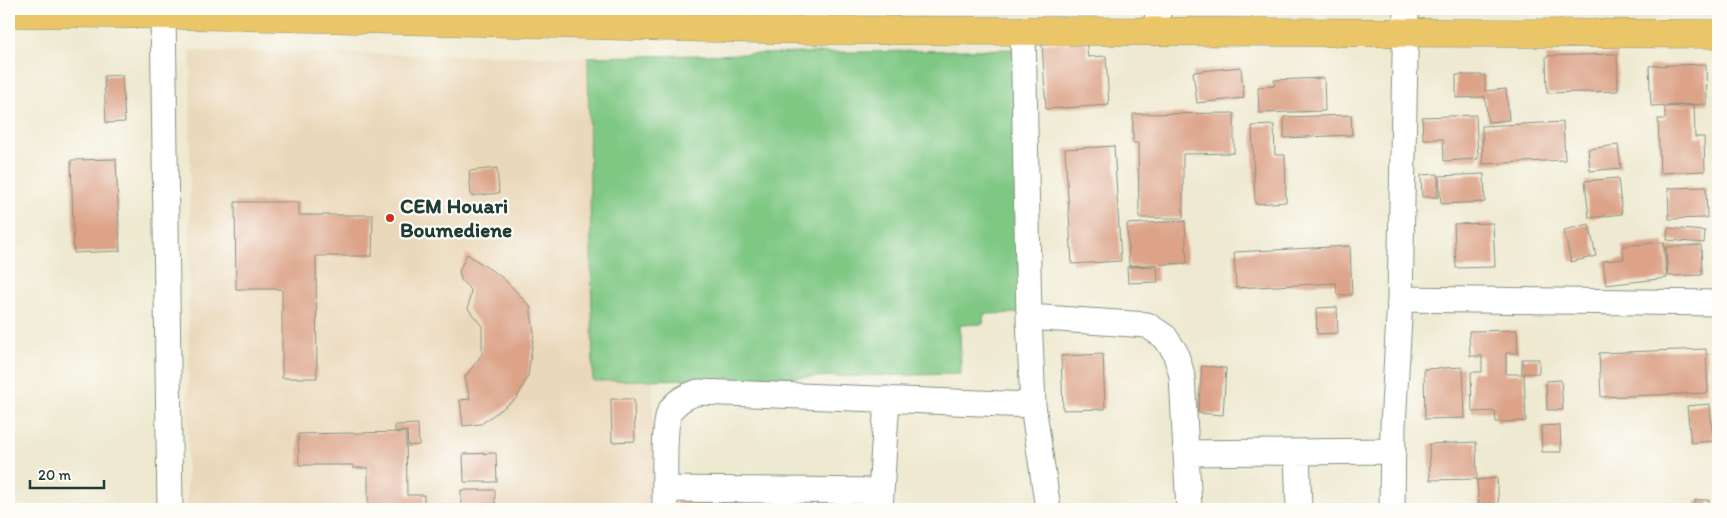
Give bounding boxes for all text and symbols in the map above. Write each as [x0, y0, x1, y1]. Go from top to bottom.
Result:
place label: CEM Houari Boumediene [400, 193, 512, 242]
marker: CEM Houari Boumediene [384, 212, 396, 224]
scale bar [30, 458, 104, 490]
text: 20 m [38, 466, 72, 484]

